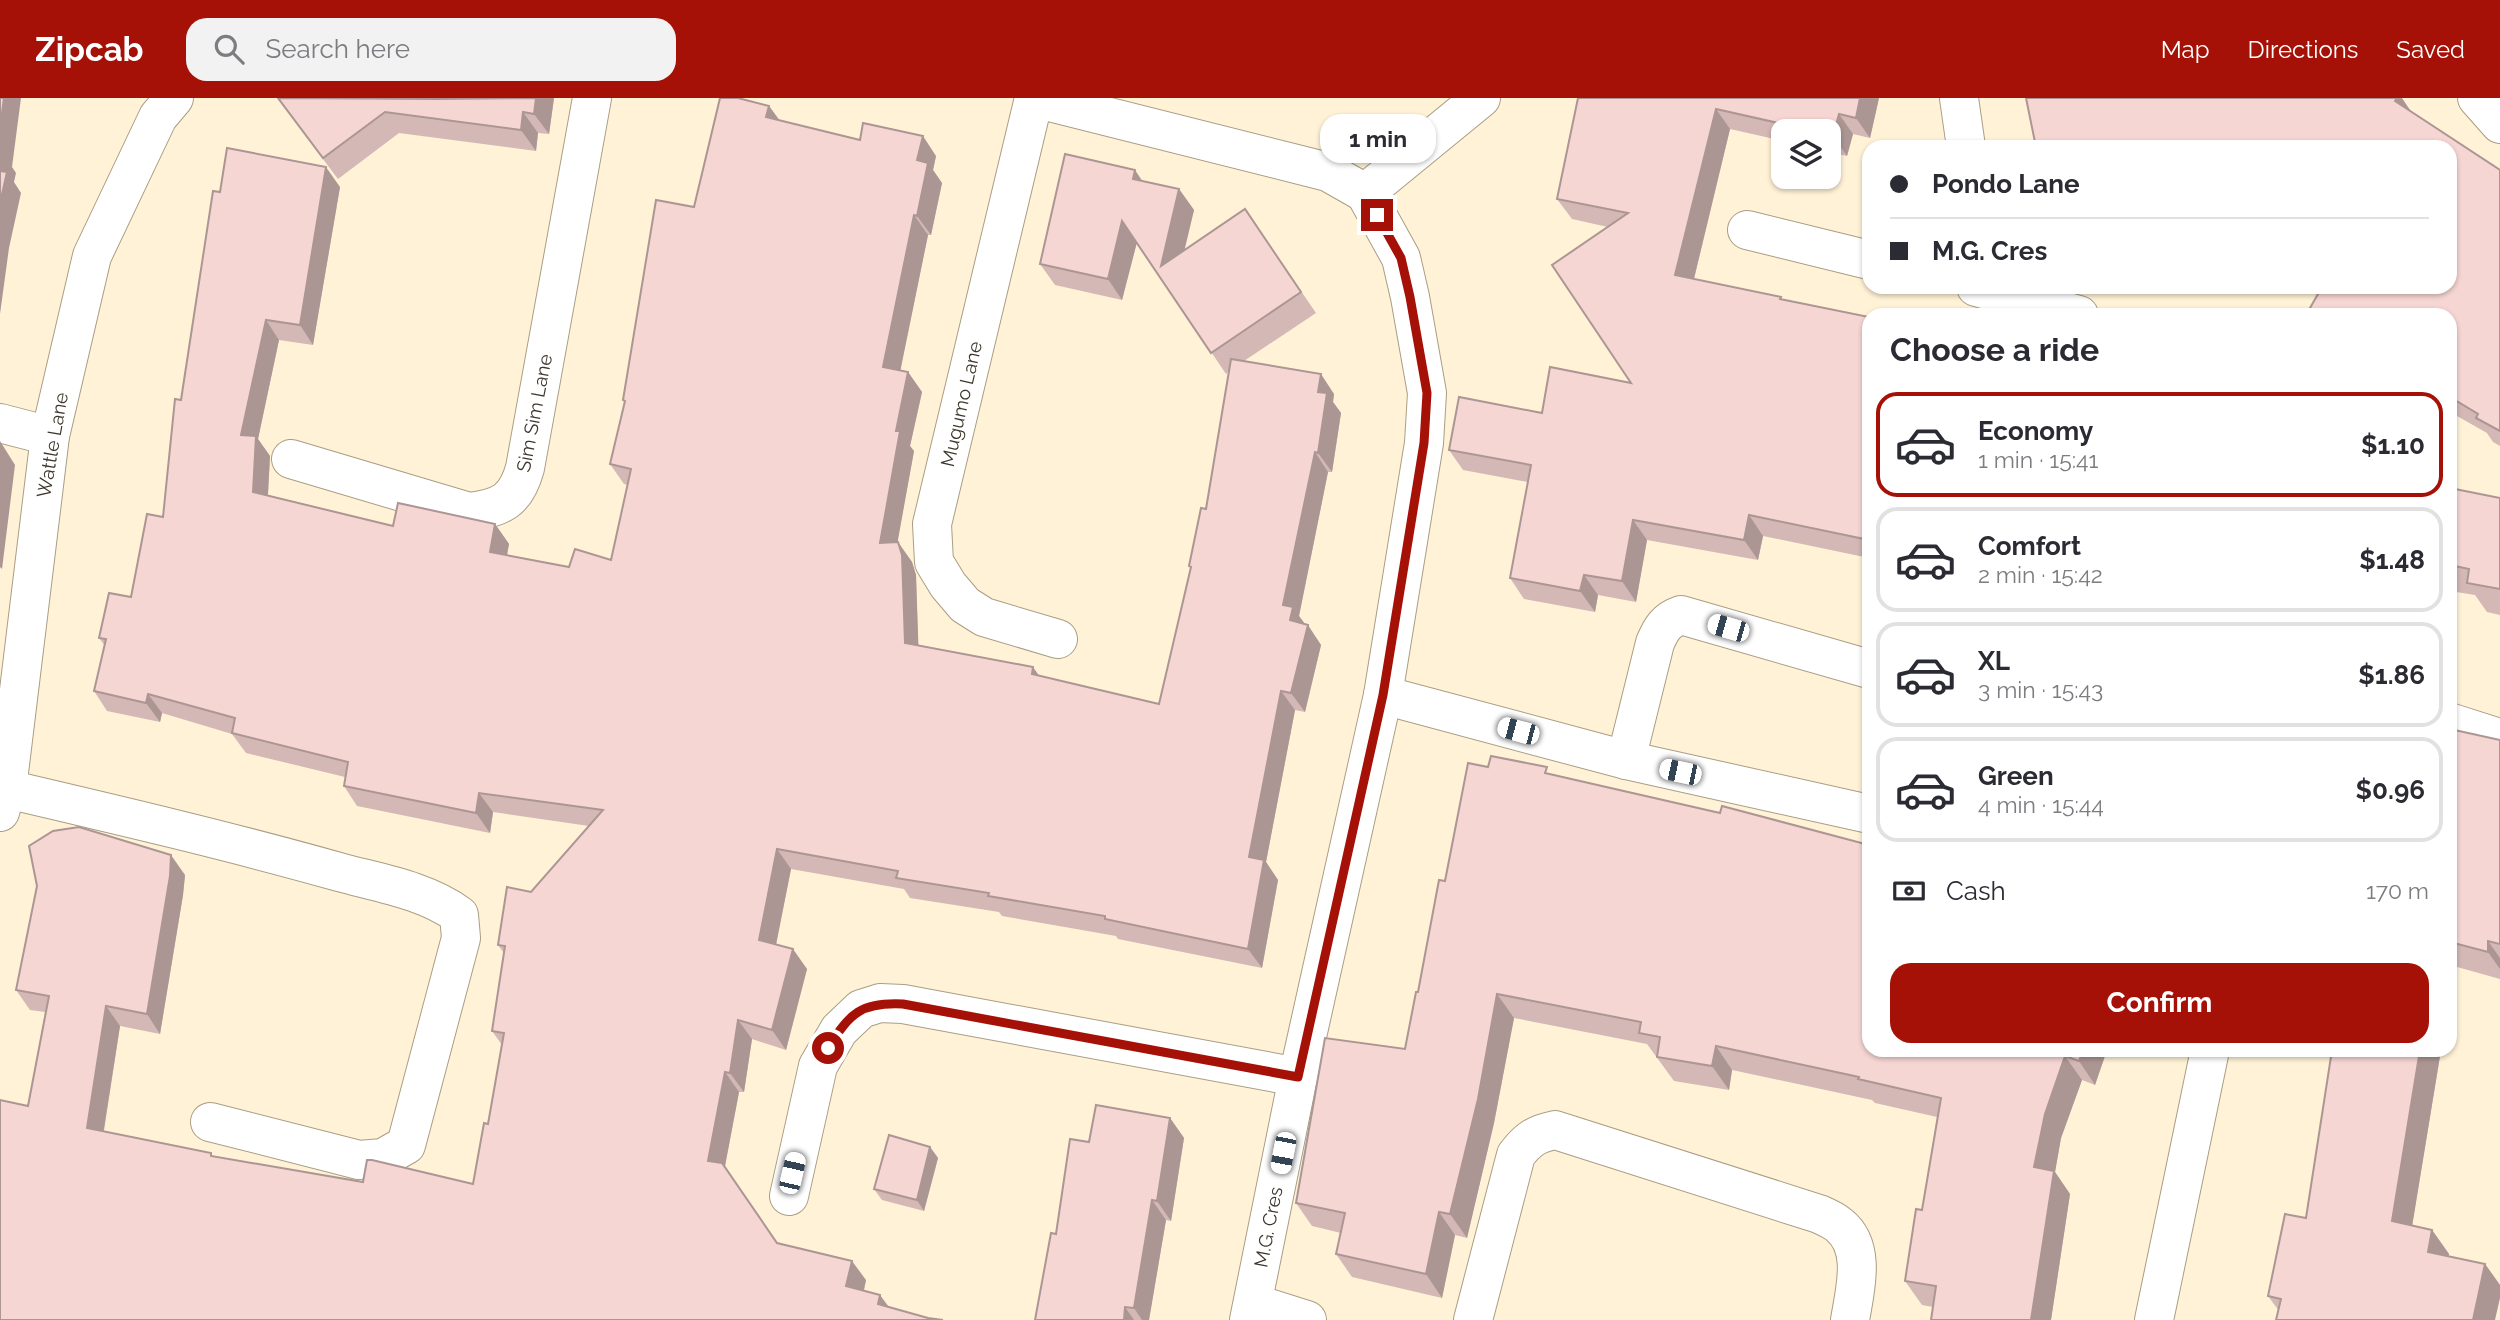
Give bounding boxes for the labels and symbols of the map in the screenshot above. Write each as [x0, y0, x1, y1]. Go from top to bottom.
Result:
callout: 1 min [1319, 114, 1435, 162]
route end [1361, 199, 1393, 231]
street label: Mugumo Lane [936, 339, 986, 469]
street label: Sim Sim Lane [512, 352, 556, 474]
street label: Wattle Lane [32, 391, 72, 499]
car [1705, 612, 1752, 644]
car [1495, 715, 1542, 747]
car [1658, 757, 1703, 787]
route start [812, 1032, 844, 1064]
car [1269, 1130, 1298, 1176]
car [778, 1150, 807, 1196]
street label: M.G. Cres [1249, 1185, 1287, 1269]

